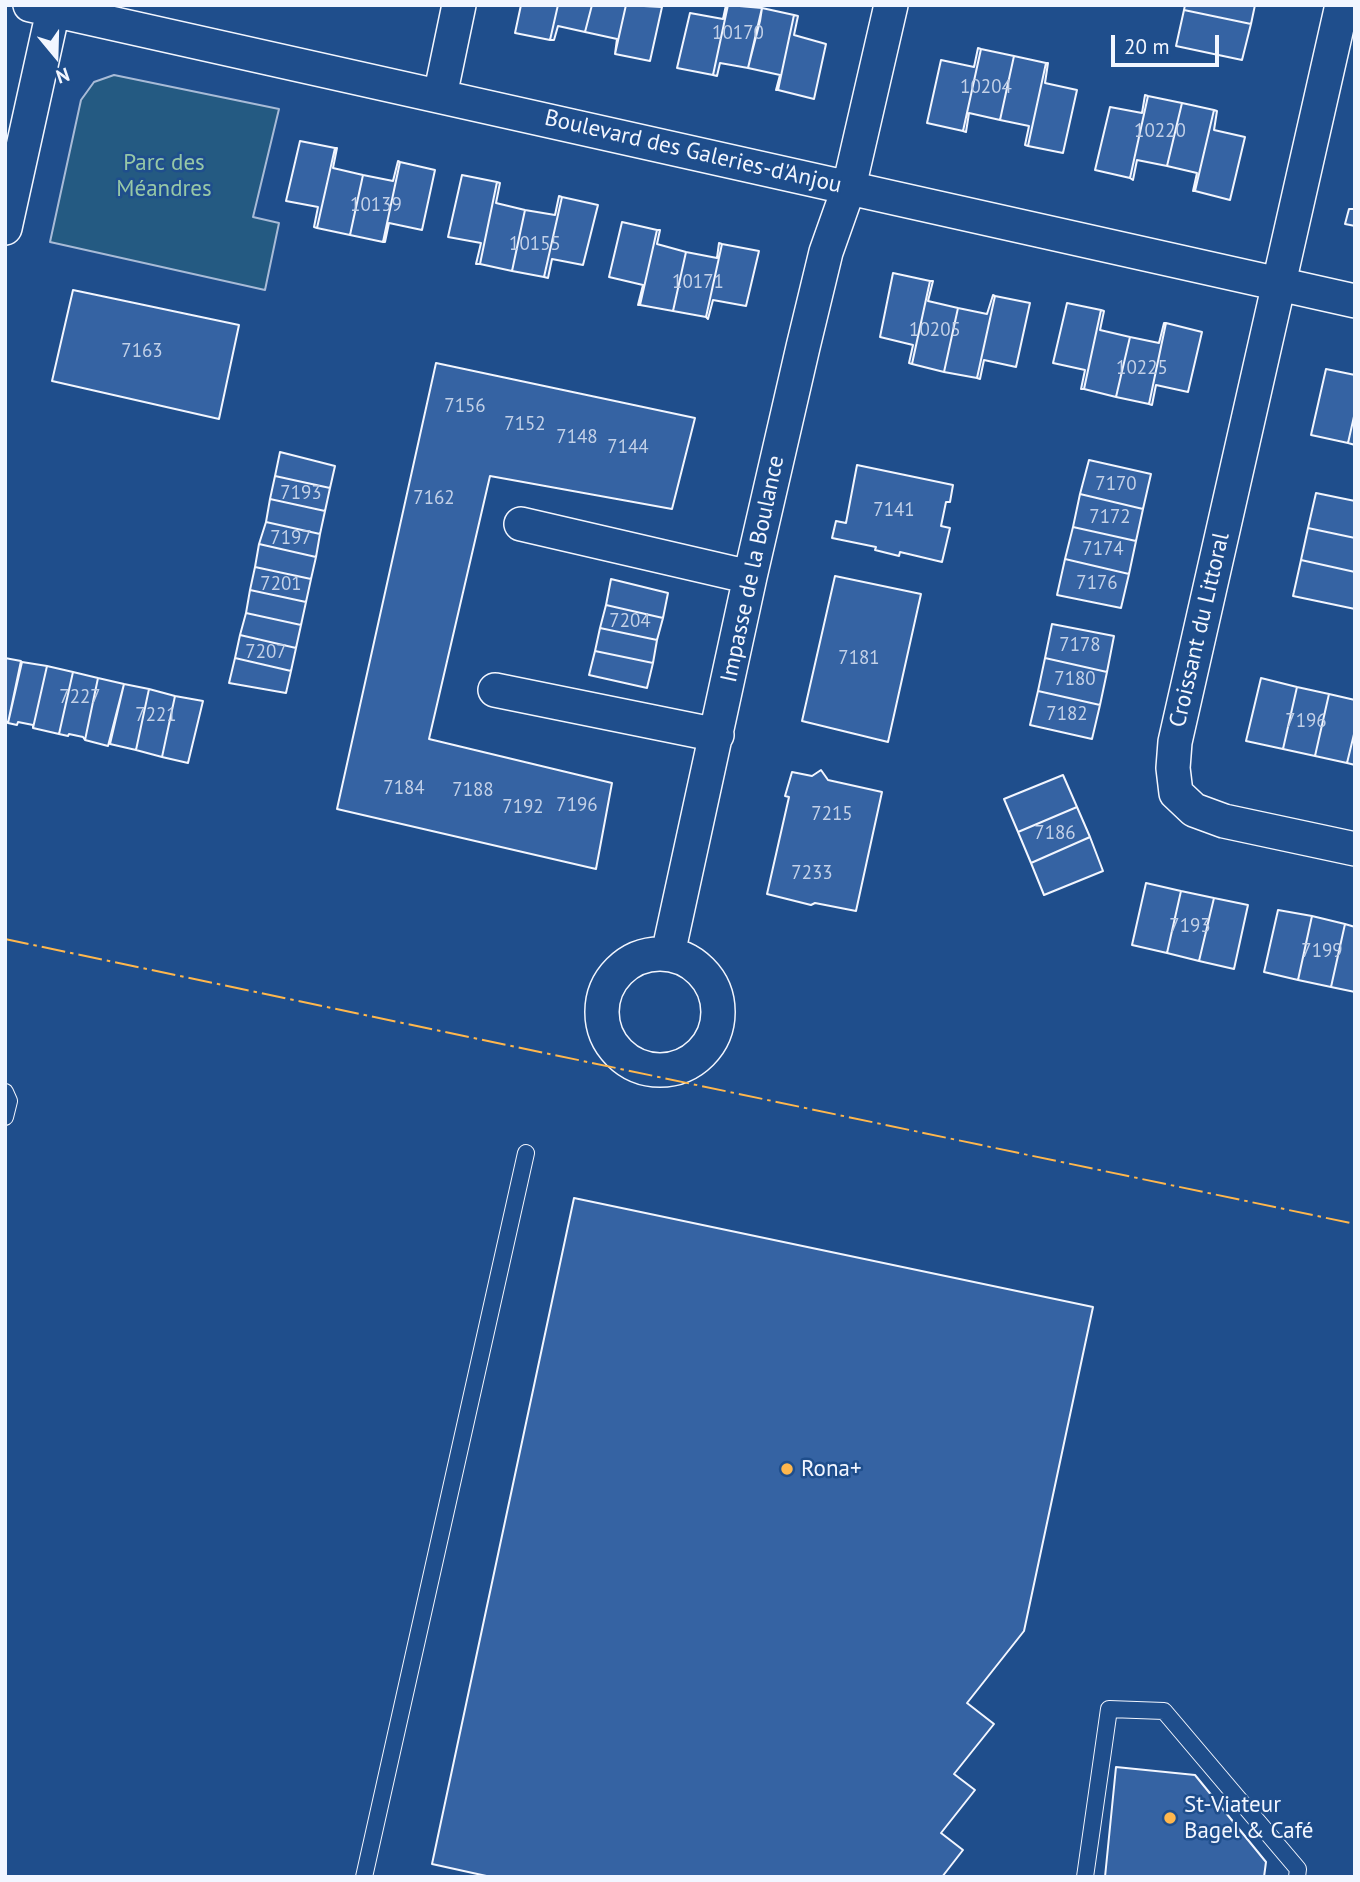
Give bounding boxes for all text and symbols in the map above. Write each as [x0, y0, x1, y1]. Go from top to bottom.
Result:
north arrow [21, 21, 91, 91]
scale bar [1115, 21, 1224, 65]
house number: 10170 [712, 23, 764, 45]
text: 20 m [1124, 33, 1170, 60]
text: N [53, 62, 73, 89]
house number: 10204 [960, 77, 1012, 99]
street label: Boulevard des Galeries-d'Anjou [542, 104, 844, 200]
house number: 10220 [1134, 121, 1186, 143]
park label: Parc des Méandres [116, 149, 212, 203]
house number: 10139 [350, 195, 402, 217]
house number: 10155 [509, 234, 561, 256]
house number: 10171 [672, 272, 724, 294]
house number: 10205 [909, 320, 961, 342]
house number: 7163 [121, 341, 163, 363]
house number: 10225 [1116, 358, 1168, 380]
house number: 7156 [444, 396, 486, 418]
house number: 7152 [504, 414, 546, 436]
house number: 7148 [556, 427, 598, 449]
house number: 7144 [607, 437, 649, 459]
street label: Impasse de la Boulance [715, 453, 791, 685]
house number: 7170 [1095, 474, 1137, 496]
house number: 7193 [280, 483, 322, 505]
house number: 7162 [413, 488, 455, 510]
house number: 7141 [873, 500, 915, 522]
house number: 7172 [1089, 507, 1131, 529]
house number: 7197 [270, 528, 312, 550]
street label: Croissant du Littoral [1164, 530, 1236, 730]
house number: 7174 [1082, 539, 1124, 561]
house number: 7176 [1076, 573, 1118, 595]
house number: 7201 [260, 574, 302, 596]
house number: 7204 [609, 611, 651, 633]
house number: 7178 [1059, 635, 1101, 657]
house number: 7207 [245, 642, 287, 664]
house number: 7181 [838, 648, 880, 670]
house number: 7180 [1054, 669, 1096, 691]
house number: 7227 [59, 687, 101, 709]
house number: 7182 [1046, 704, 1088, 726]
house number: 7221 [135, 705, 177, 727]
house number: 7196 [1285, 711, 1327, 733]
house number: 7184 [383, 778, 425, 800]
house number: 7188 [452, 780, 494, 802]
house number: 7196 [556, 795, 598, 817]
house number: 7192 [502, 797, 544, 819]
house number: 7215 [811, 804, 853, 826]
house number: 7186 [1034, 823, 1076, 845]
house number: 7233 [791, 863, 833, 885]
house number: 7193 [1169, 916, 1211, 938]
house number: 7199 [1301, 941, 1343, 963]
place label: Rona+ [801, 1455, 862, 1483]
marker: Rona+ [779, 1461, 795, 1477]
place label: St-Viateur Bagel & Café [1184, 1791, 1314, 1845]
marker: St-Viateur Bagel & Café [1162, 1810, 1178, 1826]

